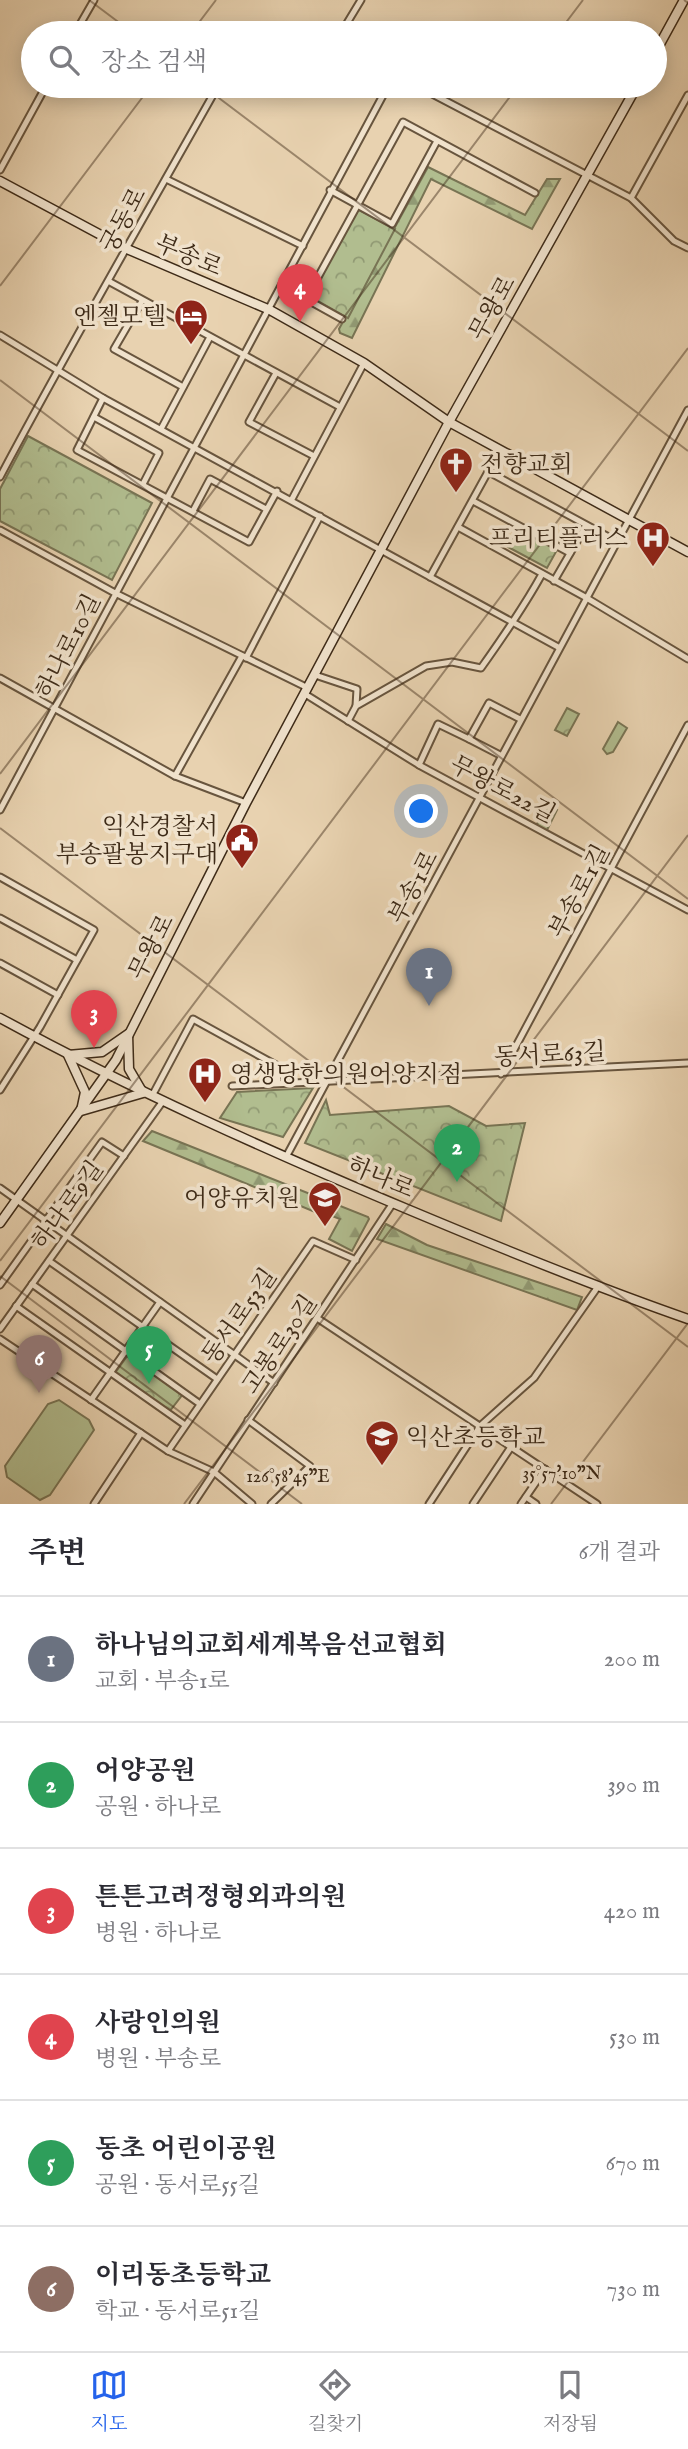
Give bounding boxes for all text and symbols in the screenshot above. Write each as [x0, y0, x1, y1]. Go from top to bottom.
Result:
search box [21, 21, 667, 98]
icon: search [45, 41, 83, 79]
text: 장소 검색 [101, 46, 207, 79]
street label: 궁동로 [94, 183, 154, 259]
street label: 부송로 [150, 229, 226, 284]
pin: 4 [277, 264, 323, 322]
street label: 무왕로 [463, 271, 524, 347]
hotel icon: 엔젤모텔 [172, 297, 210, 346]
place label: 엔젤모텔 [73, 302, 166, 333]
church icon: 전향교회 [437, 445, 475, 494]
place label: 전향교회 [480, 450, 573, 481]
hospital icon: 프리티플러스 [634, 519, 672, 568]
place label: 프리티플러스 [489, 524, 628, 555]
street label: 하나로10길 [30, 589, 109, 704]
street label: 무왕로22길 [444, 750, 560, 831]
your location [404, 794, 438, 828]
place label: 익산경찰서 부송팔봉지구대 [56, 812, 218, 871]
public building icon: 익산경찰서 부송팔봉지구대 [223, 821, 261, 870]
street label: 부송로1길 [543, 840, 618, 944]
street label: 부송1로 [382, 846, 446, 930]
street label: 무왕로 [123, 910, 182, 986]
pin: 1 [406, 948, 452, 1006]
pin: 3 [71, 990, 117, 1048]
street label: 동서로63길 [493, 1037, 607, 1074]
hospital icon: 영생당한의원어양지점 [186, 1055, 224, 1104]
place label: 영생당한의원어양지점 [230, 1060, 462, 1091]
pin: 2 [434, 1124, 480, 1182]
street label: 하나로 [342, 1151, 418, 1206]
street label: 하나로9길 [25, 1155, 111, 1257]
school or university icon: 어양유치원 [306, 1179, 344, 1228]
place label: 어양유치원 [184, 1184, 300, 1215]
street label: 동서로53길 [196, 1263, 285, 1371]
street label: 고봉로30길 [236, 1289, 325, 1401]
pin: 5 [126, 1326, 172, 1384]
pin: 6 [16, 1335, 62, 1393]
school or university icon: 익산초등학교 [363, 1418, 401, 1467]
place label: 익산초등학교 [406, 1423, 545, 1454]
text: 35°57'10"N [523, 1463, 602, 1486]
text: 126°58'45"E [246, 1466, 330, 1489]
text: 주변 [28, 1535, 86, 1573]
text: 6개 결과 [579, 1538, 660, 1567]
text: 하나님의교회세계복음선교협회 [95, 1629, 447, 1662]
text: 1 [47, 1645, 55, 1674]
text: 200 m [604, 1645, 660, 1674]
text: 교회 · 부송1로 [95, 1667, 230, 1696]
text: 어양공원 [95, 1755, 195, 1788]
text: 2 [46, 1771, 56, 1800]
text: 390 m [607, 1771, 660, 1800]
text: 공원 · 하나로 [95, 1793, 221, 1822]
text: 튼튼고려정형외과의원 [95, 1881, 346, 1914]
text: 3 [47, 1897, 55, 1926]
text: 420 m [604, 1897, 660, 1926]
text: 병원 · 하나로 [95, 1919, 221, 1948]
text: 사랑인의원 [95, 2007, 221, 2040]
text: 4 [45, 2023, 57, 2052]
text: 530 m [609, 2023, 660, 2052]
text: 병원 · 부송로 [95, 2045, 221, 2074]
text: 동초 어린이공원 [95, 2133, 277, 2166]
text: 5 [47, 2149, 55, 2178]
text: 670 m [605, 2149, 660, 2178]
text: 공원 · 동서로55길 [95, 2171, 260, 2200]
text: 이리동초등학교 [95, 2259, 271, 2292]
text: 6 [46, 2275, 56, 2304]
text: 730 m [607, 2275, 660, 2304]
text: 학교 · 동서로51길 [95, 2297, 260, 2326]
tab: 지도 [90, 2366, 128, 2437]
tab: 길찾기 [308, 2366, 363, 2437]
tab: 저장됨 [543, 2366, 598, 2437]

